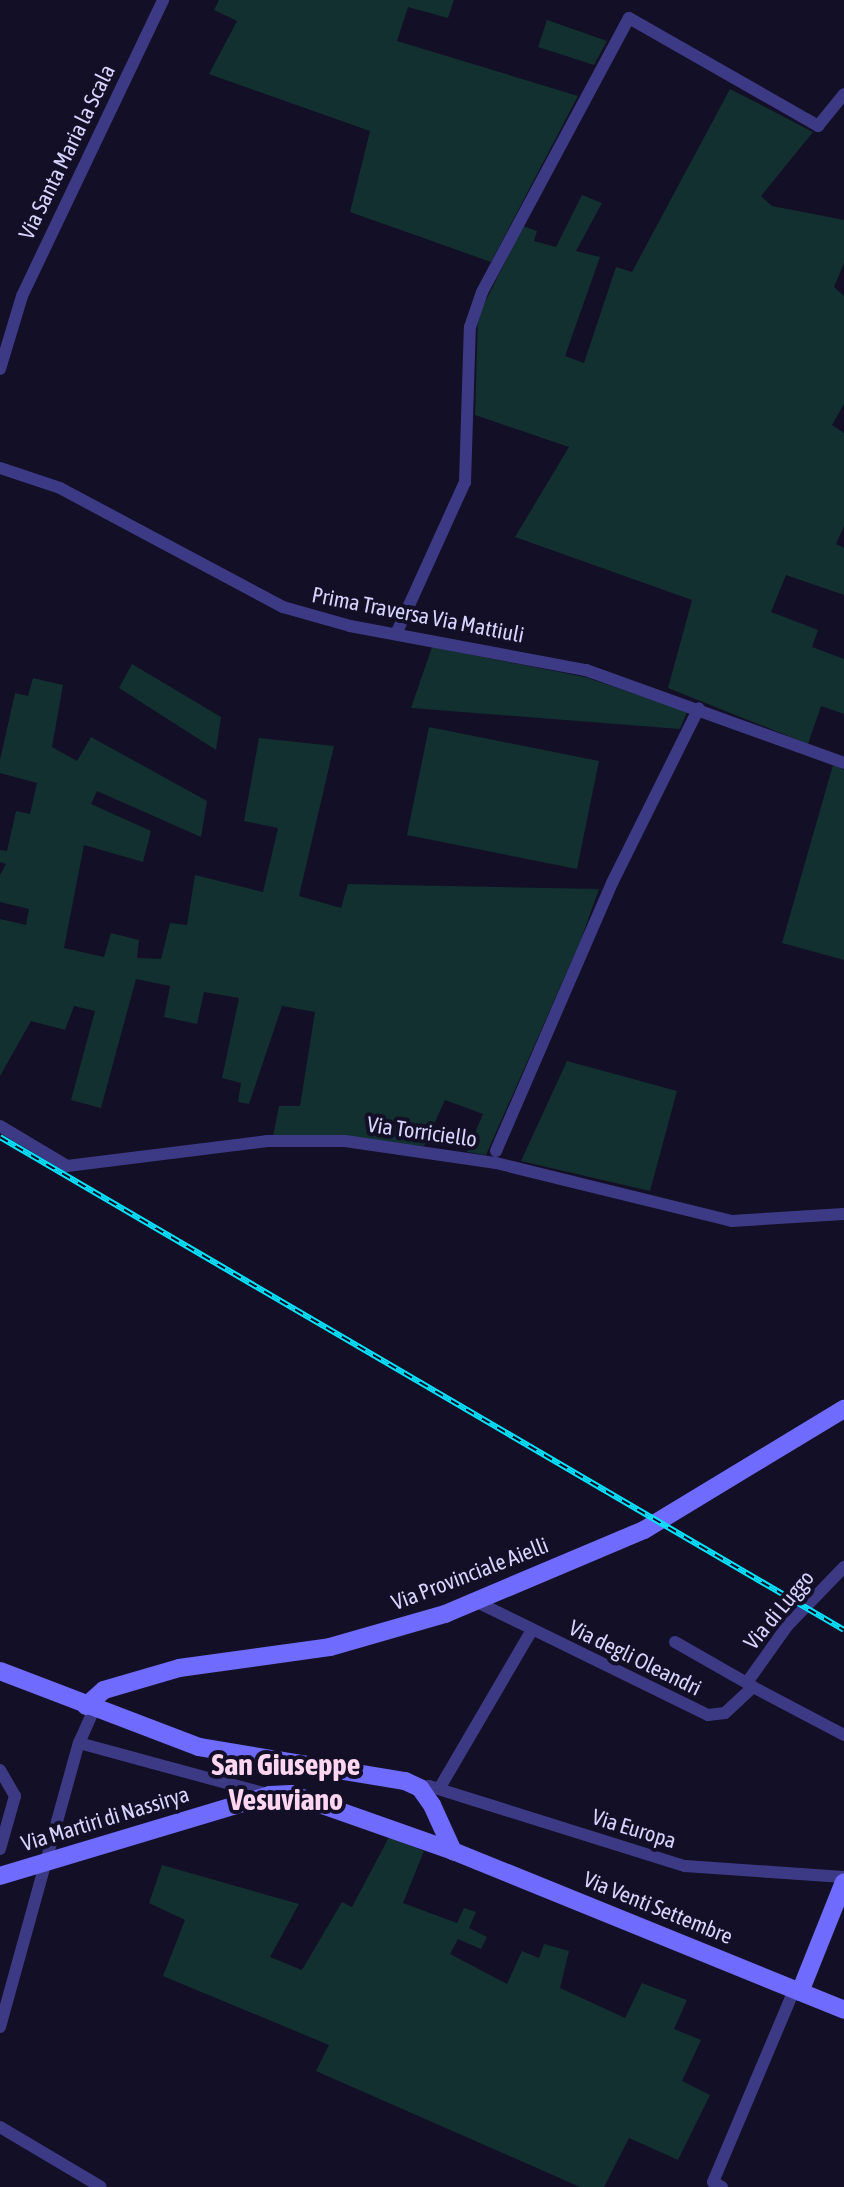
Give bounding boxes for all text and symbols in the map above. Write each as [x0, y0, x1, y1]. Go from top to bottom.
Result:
street label: Via Santa Maria la Scala [13, 60, 121, 244]
street label: Prima Traversa Via Mattiuli [310, 581, 526, 649]
street label: Via Torriciello [365, 1111, 479, 1153]
street label: Via Provinciale Aielli [388, 1532, 552, 1616]
street label: Via di Luggo [738, 1565, 820, 1655]
street label: Via degli Oleandri [564, 1615, 706, 1701]
district label: San Giuseppe Vesuviano [212, 1746, 360, 1816]
street label: Via Martiri di Nassirya [18, 1781, 192, 1857]
street label: Via Europa [589, 1804, 679, 1854]
street label: Via Venti Settembre [579, 1866, 737, 1950]

